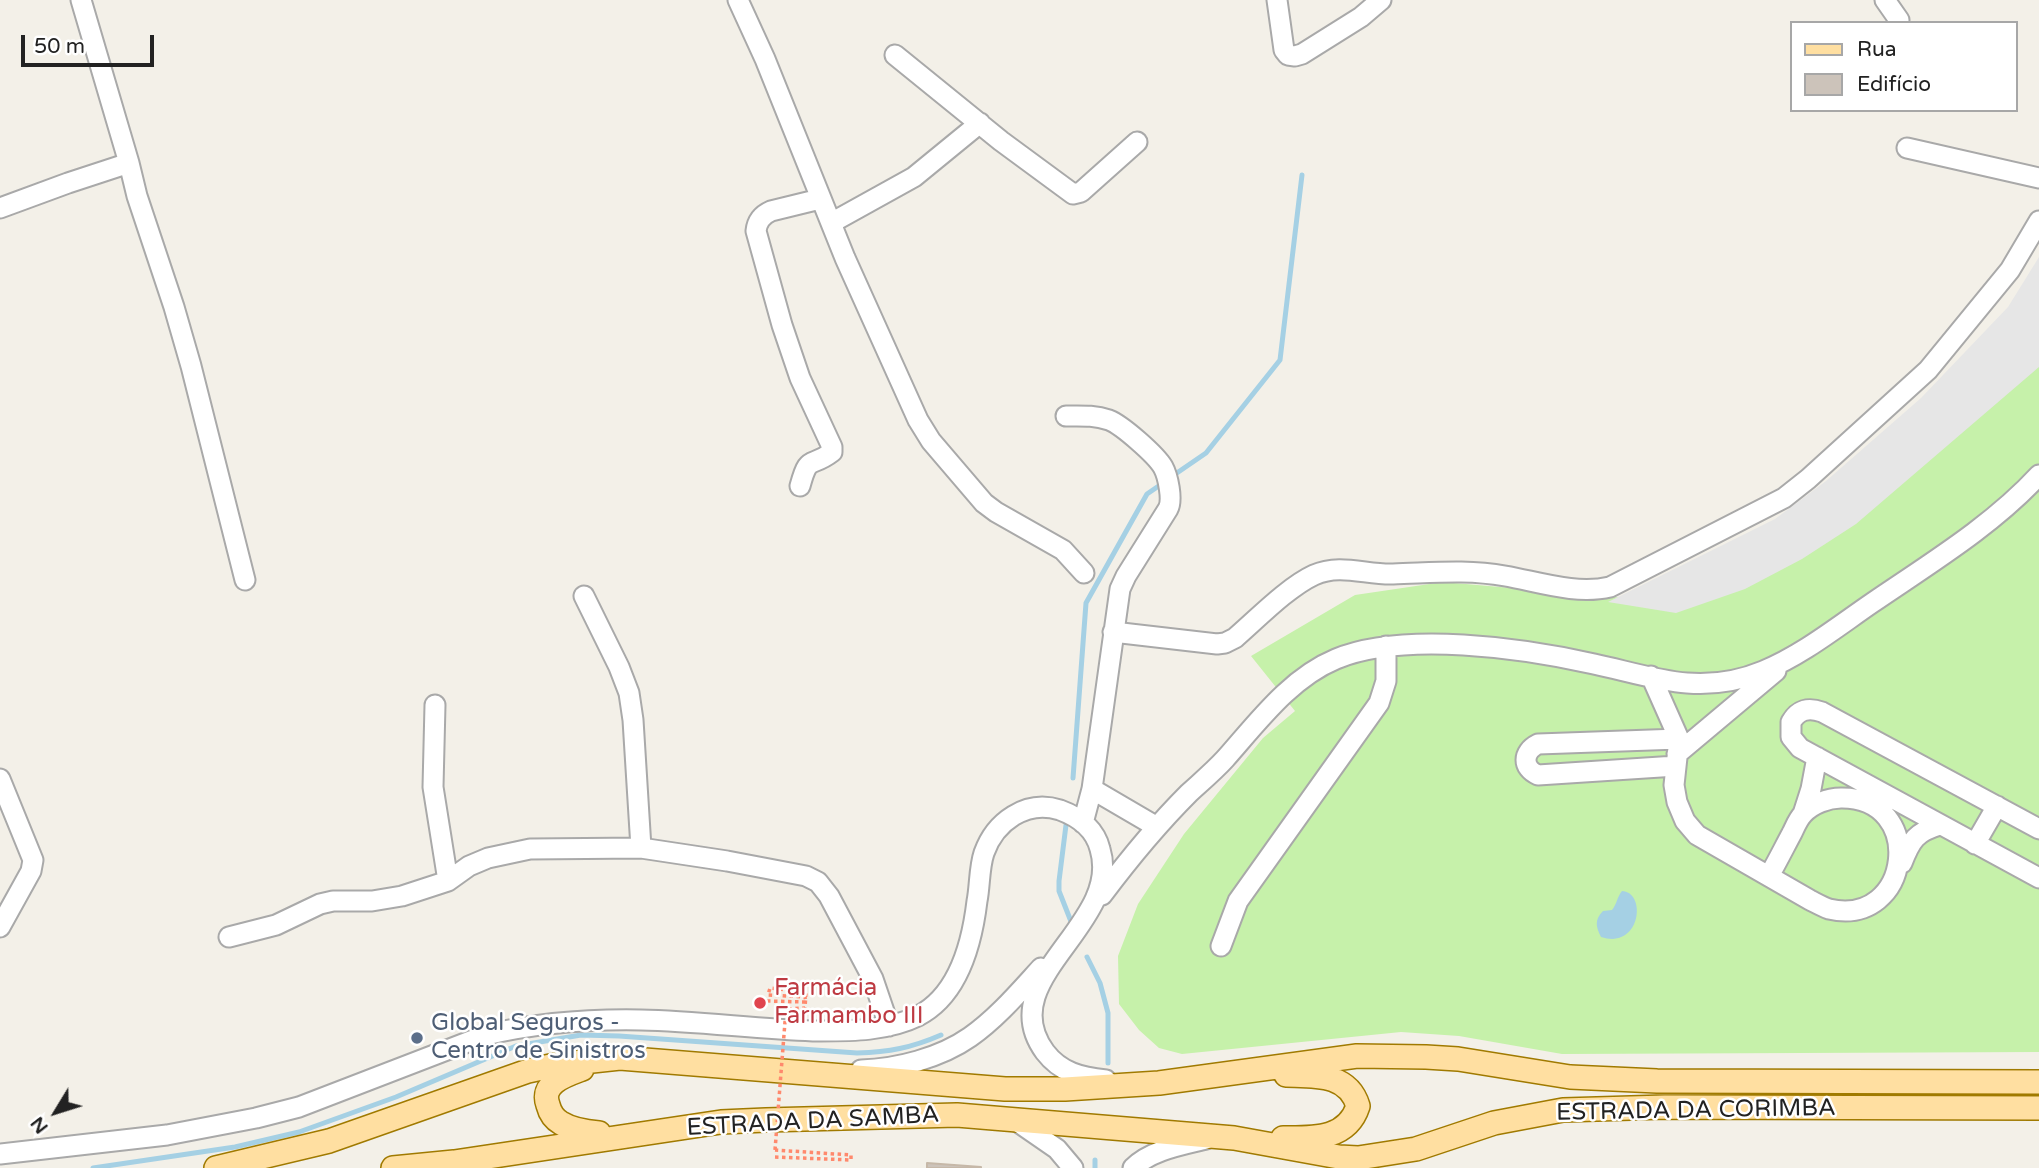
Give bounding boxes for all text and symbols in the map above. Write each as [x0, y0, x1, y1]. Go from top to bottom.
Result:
scale bar [24, 21, 158, 65]
legend [1790, 21, 2018, 112]
text: 50 m [34, 34, 85, 59]
text: Rua [1857, 37, 1897, 62]
text: Edifício [1857, 72, 1931, 97]
place label: Farmácia Farmambo III [774, 975, 923, 1031]
marker: Farmácia Farmambo III [752, 995, 768, 1011]
place label: Global Seguros - Centro de Sinistros [431, 1010, 646, 1066]
marker: Global Seguros - Centro de Sinistros [409, 1030, 425, 1046]
north arrow [21, 1077, 91, 1147]
street label: ESTRADA DA CORIMBA [1556, 1094, 1836, 1128]
street label: ESTRADA DA SAMBA [686, 1101, 940, 1143]
text: N [26, 1112, 53, 1138]

